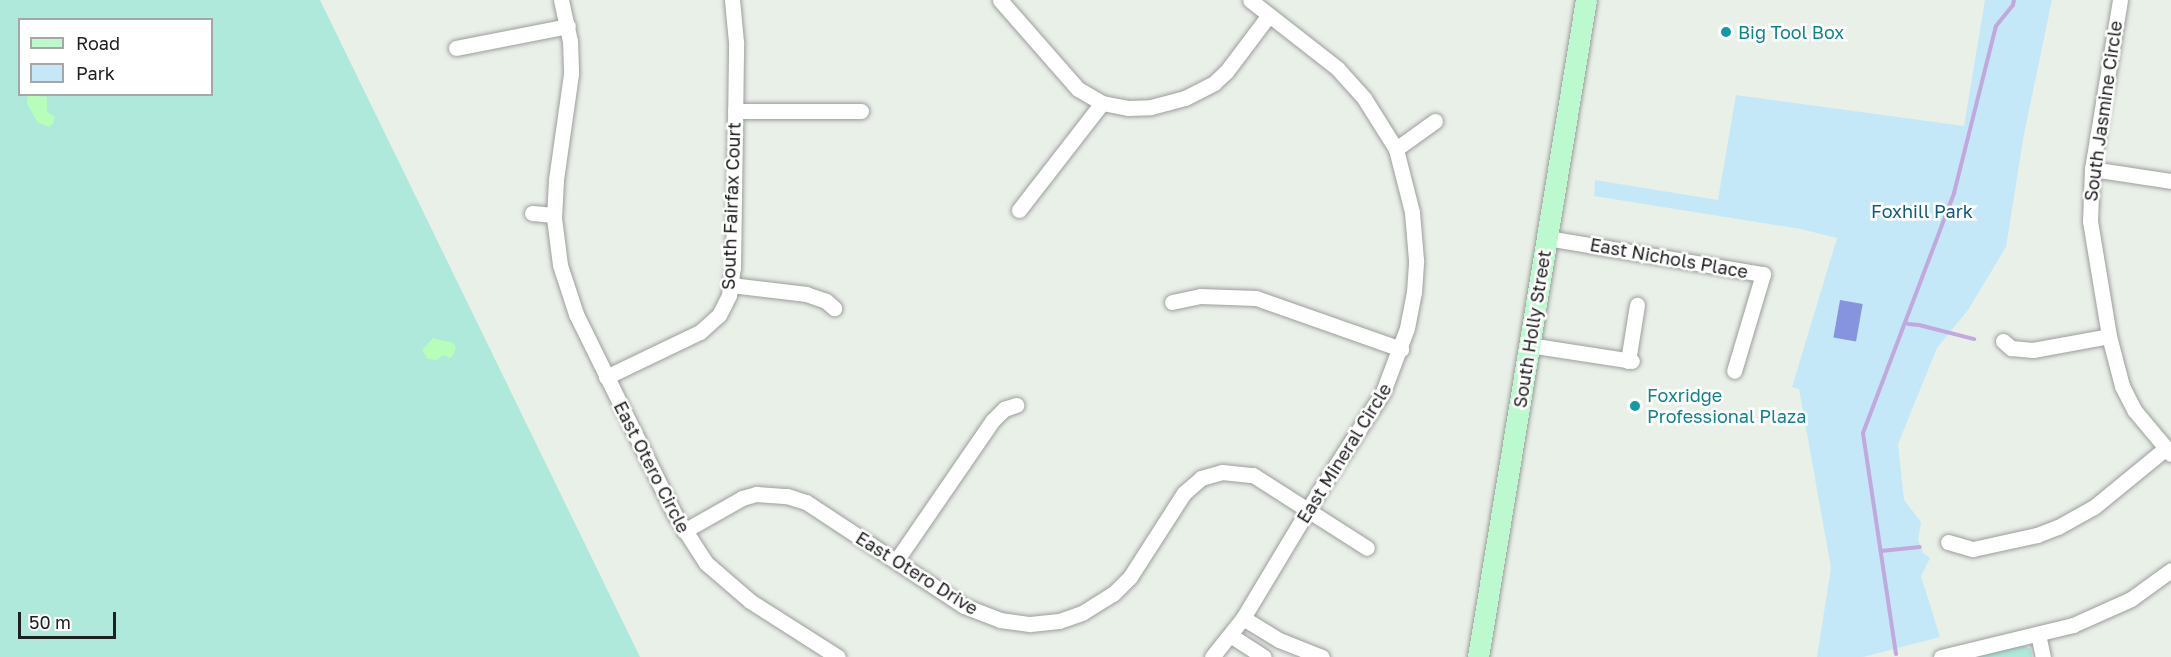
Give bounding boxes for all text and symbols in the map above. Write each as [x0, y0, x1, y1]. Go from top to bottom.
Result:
legend [18, 18, 213, 96]
street label: South Jasmine Circle [2080, 19, 2126, 203]
place label: Big Tool Box [1738, 21, 1844, 43]
marker: Big Tool Box [1719, 25, 1733, 39]
text: Road [76, 32, 120, 54]
text: Park [76, 62, 115, 84]
street label: South Fairfax Court [717, 122, 745, 290]
park label: Foxhill Park [1871, 200, 1973, 222]
street label: East Nichols Place [1588, 233, 1750, 283]
street label: South Holly Street [1509, 249, 1555, 409]
street label: East Mineral Circle [1292, 379, 1396, 527]
place label: Foxridge Professional Plaza [1647, 385, 1806, 428]
street label: East Otero Circle [609, 397, 695, 537]
marker: Foxridge Professional Plaza [1628, 399, 1642, 413]
street label: East Otero Drive [852, 527, 982, 619]
scale bar [21, 600, 118, 638]
text: 50 m [29, 611, 71, 633]

